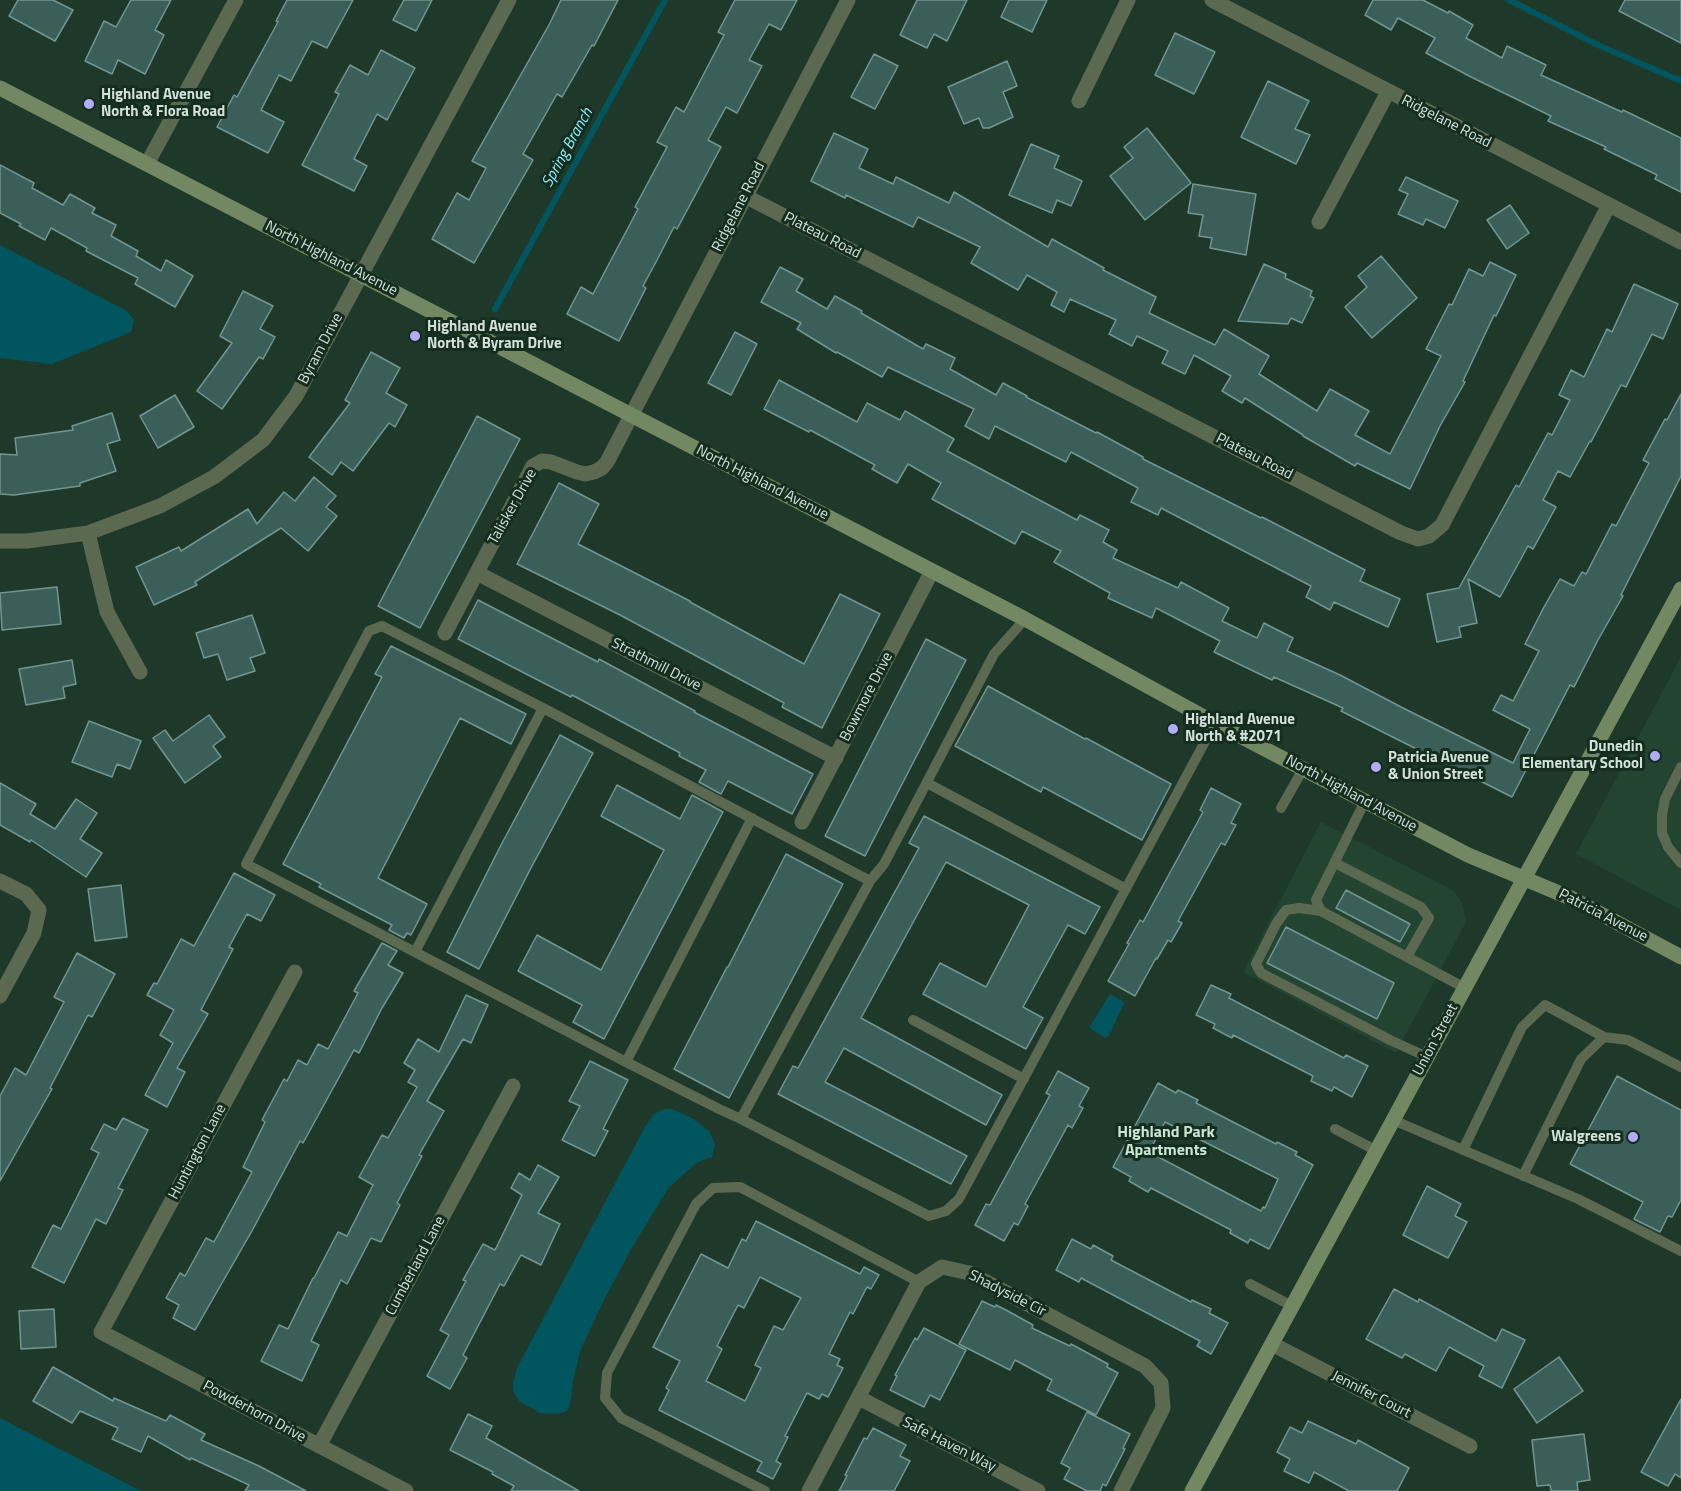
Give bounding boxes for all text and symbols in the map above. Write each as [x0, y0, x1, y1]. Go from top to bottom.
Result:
place label: Highland Avenue North & Flora Road [101, 86, 225, 121]
street label: Ridgelane Road [1398, 92, 1494, 152]
marker: Highland Avenue North & Flora Road [82, 97, 96, 111]
water label: Spring Branch [538, 105, 598, 191]
street label: Ridgelane Road [709, 159, 769, 255]
street label: Plateau Road [781, 209, 863, 263]
street label: North Highland Avenue [262, 218, 400, 300]
street label: Byram Drive [295, 310, 347, 388]
place label: Highland Avenue North & Byram Drive [427, 318, 562, 353]
marker: Highland Avenue North & Byram Drive [408, 329, 422, 343]
street label: Plateau Road [1213, 430, 1295, 484]
street label: North Highland Avenue [693, 442, 831, 524]
street label: Talisker Drive [485, 466, 541, 548]
street label: Strathmill Drive [608, 635, 704, 695]
street label: Bowmore Drive [837, 649, 897, 745]
place label: Highland Avenue North & #2071 [1185, 711, 1295, 746]
marker: Highland Avenue North & #2071 [1166, 722, 1180, 736]
place label: Dunedin Elementary School [1522, 738, 1643, 773]
place label: Patricia Avenue & Union Street [1388, 749, 1489, 784]
marker: Dunedin Elementary School [1648, 749, 1662, 763]
street label: North Highland Avenue [1282, 752, 1420, 836]
marker: Patricia Avenue & Union Street [1369, 760, 1383, 774]
street label: Patricia Avenue [1555, 886, 1651, 946]
street label: Union Street [1410, 1001, 1462, 1079]
street label: Huntington Lane [165, 1101, 231, 1203]
district label: Highland Park Apartments [1117, 1123, 1215, 1161]
place label: Walgreens [1551, 1128, 1621, 1146]
marker: Walgreens [1626, 1130, 1640, 1144]
street label: Cumberland Lane [382, 1213, 450, 1319]
street label: Shadyside Cir [965, 1267, 1049, 1321]
street label: Jennifer Court [1328, 1367, 1414, 1423]
street label: Powderhorn Drive [199, 1377, 309, 1447]
street label: Safe Haven Way [899, 1414, 999, 1476]

